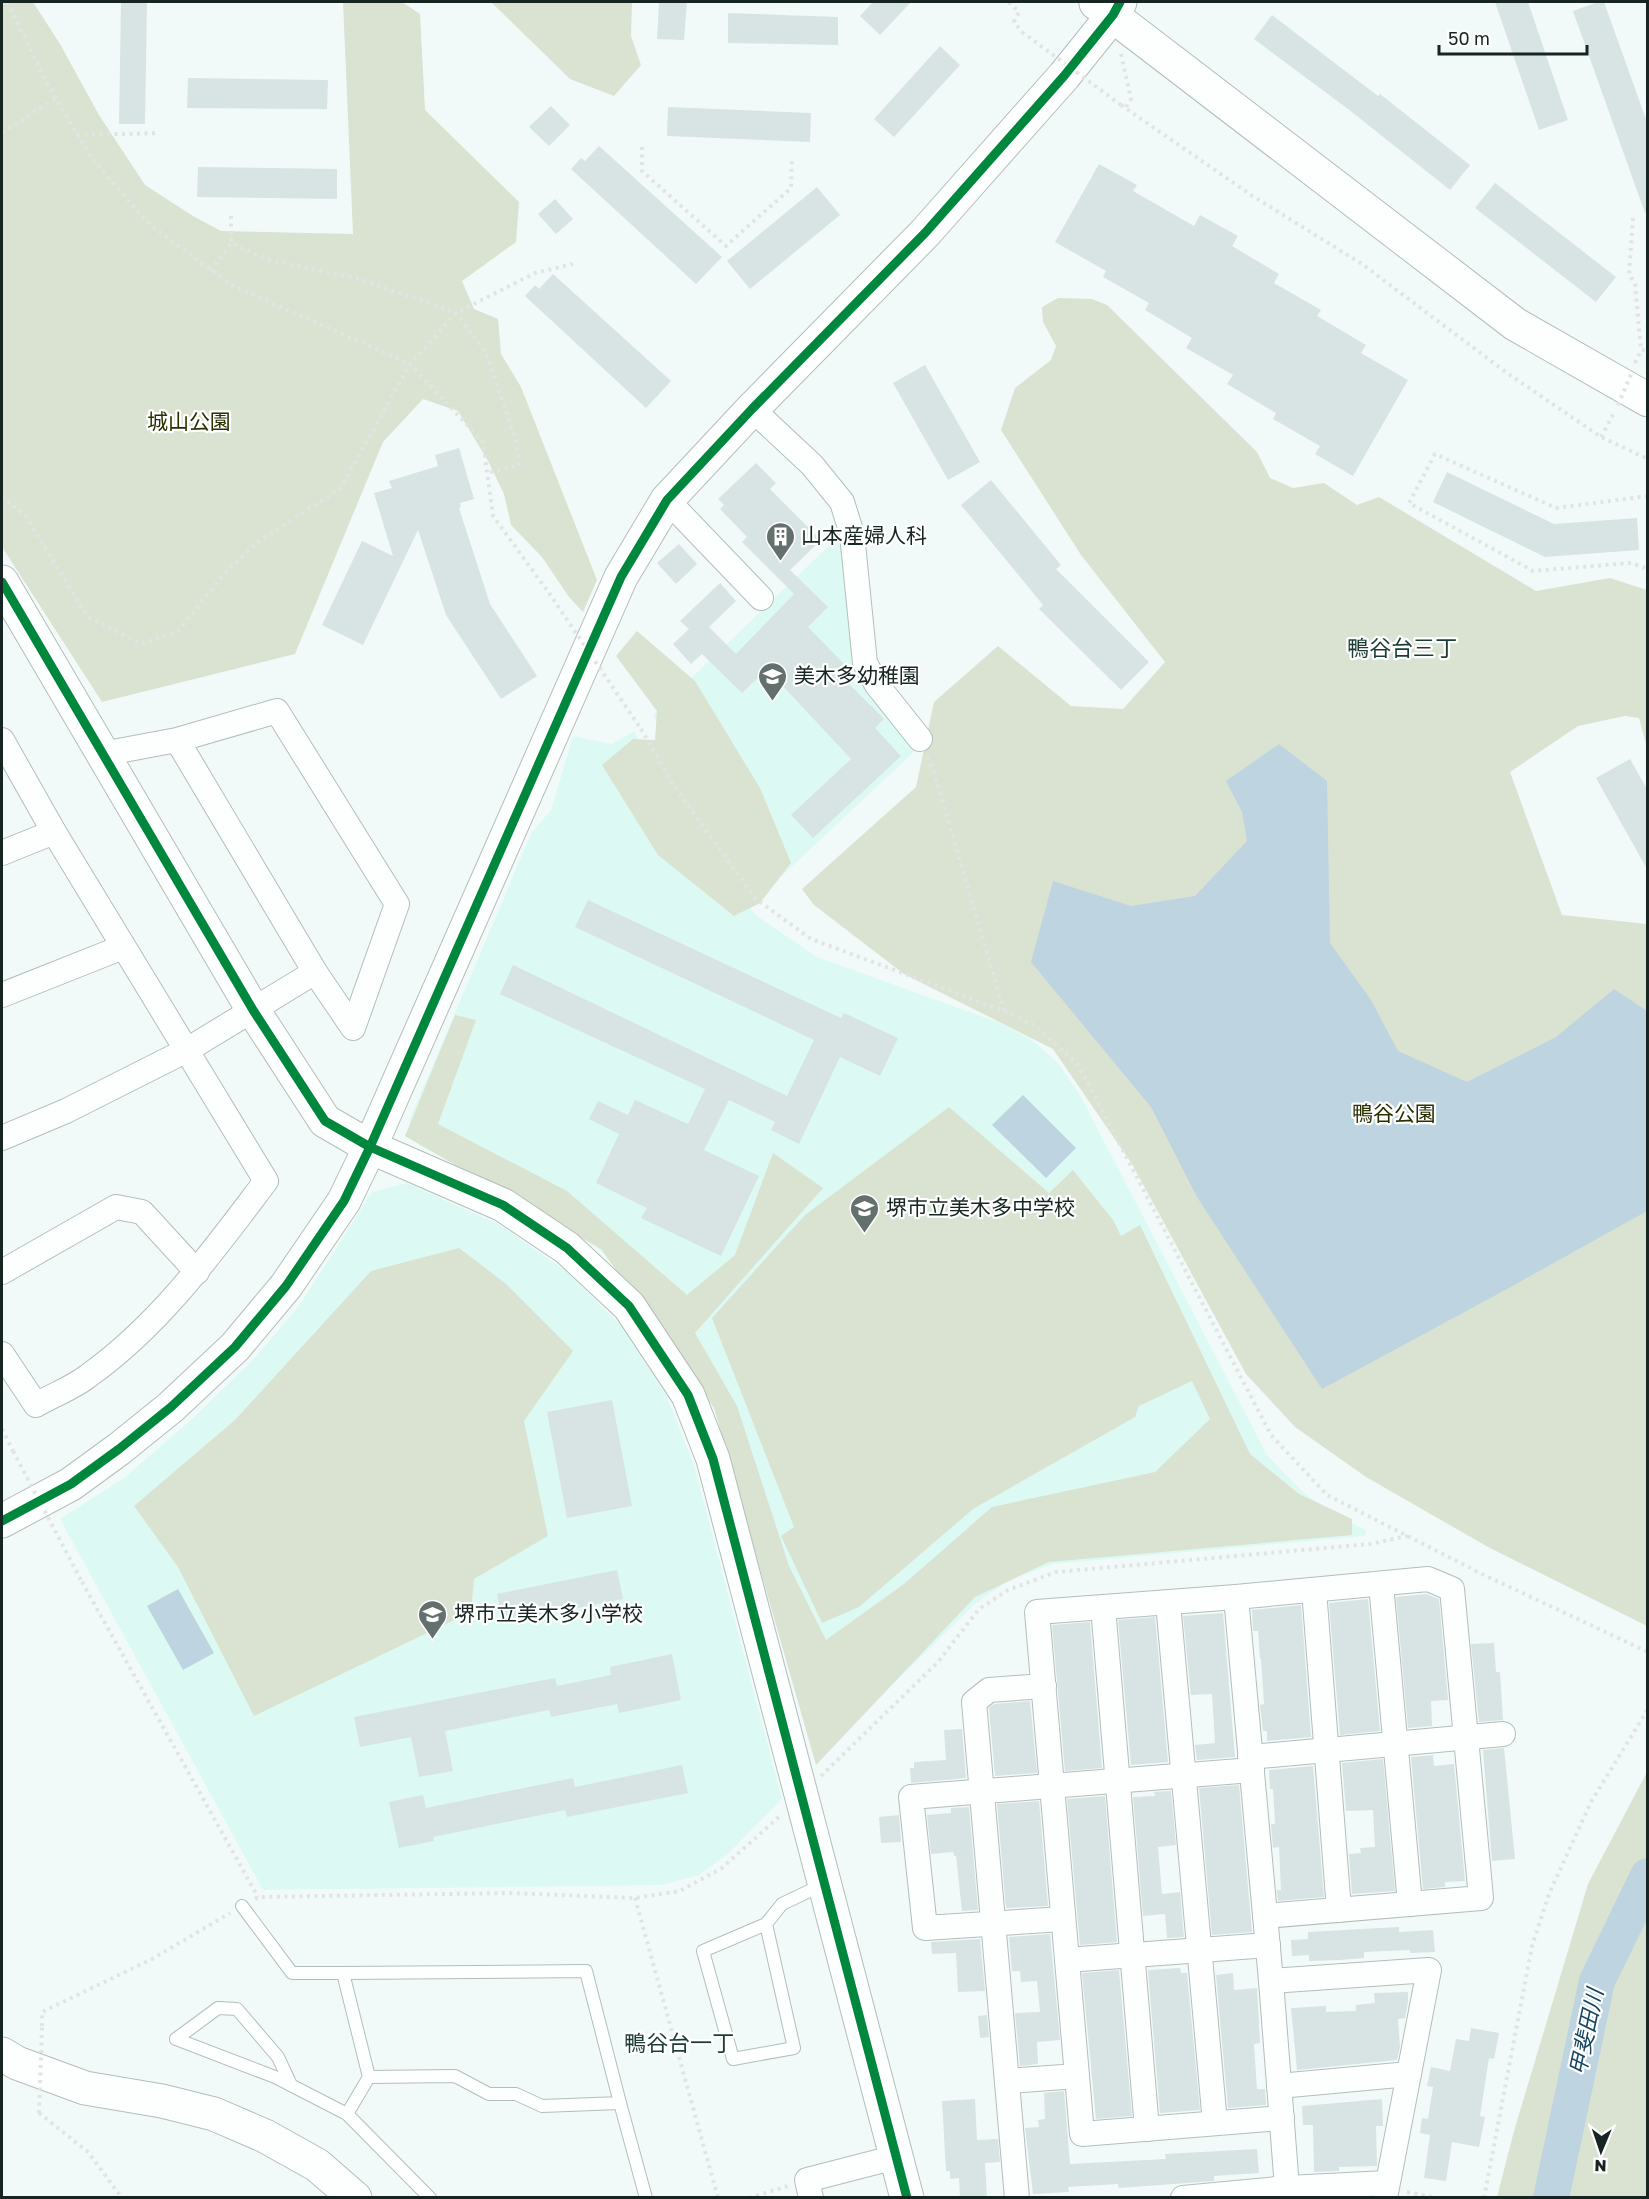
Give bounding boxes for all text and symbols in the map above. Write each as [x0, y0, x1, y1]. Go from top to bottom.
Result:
scale bar [1439, 18, 1588, 56]
text: 50 m [1448, 27, 1490, 49]
park label: 城山公園 [147, 408, 231, 434]
building icon: 山本産婦人科 [764, 520, 796, 562]
place label: 山本産婦人科 [801, 522, 927, 548]
district label: 鴨谷台三丁 [1347, 634, 1457, 661]
school or university icon: 美木多幼稚園 [757, 660, 789, 702]
place label: 美木多幼稚園 [794, 662, 920, 688]
park label: 鴨谷公園 [1352, 1100, 1436, 1126]
school or university icon: 堺市立美木多中学校 [849, 1192, 881, 1234]
place label: 堺市立美木多中学校 [886, 1194, 1075, 1220]
school or university icon: 堺市立美木多小学校 [417, 1598, 449, 1640]
place label: 堺市立美木多小学校 [454, 1600, 643, 1626]
water label: 甲斐田川 [1563, 1984, 1608, 2078]
district label: 鴨谷台一丁 [624, 2029, 734, 2056]
north arrow [1571, 2121, 1631, 2181]
text: N [1594, 2156, 1607, 2176]

